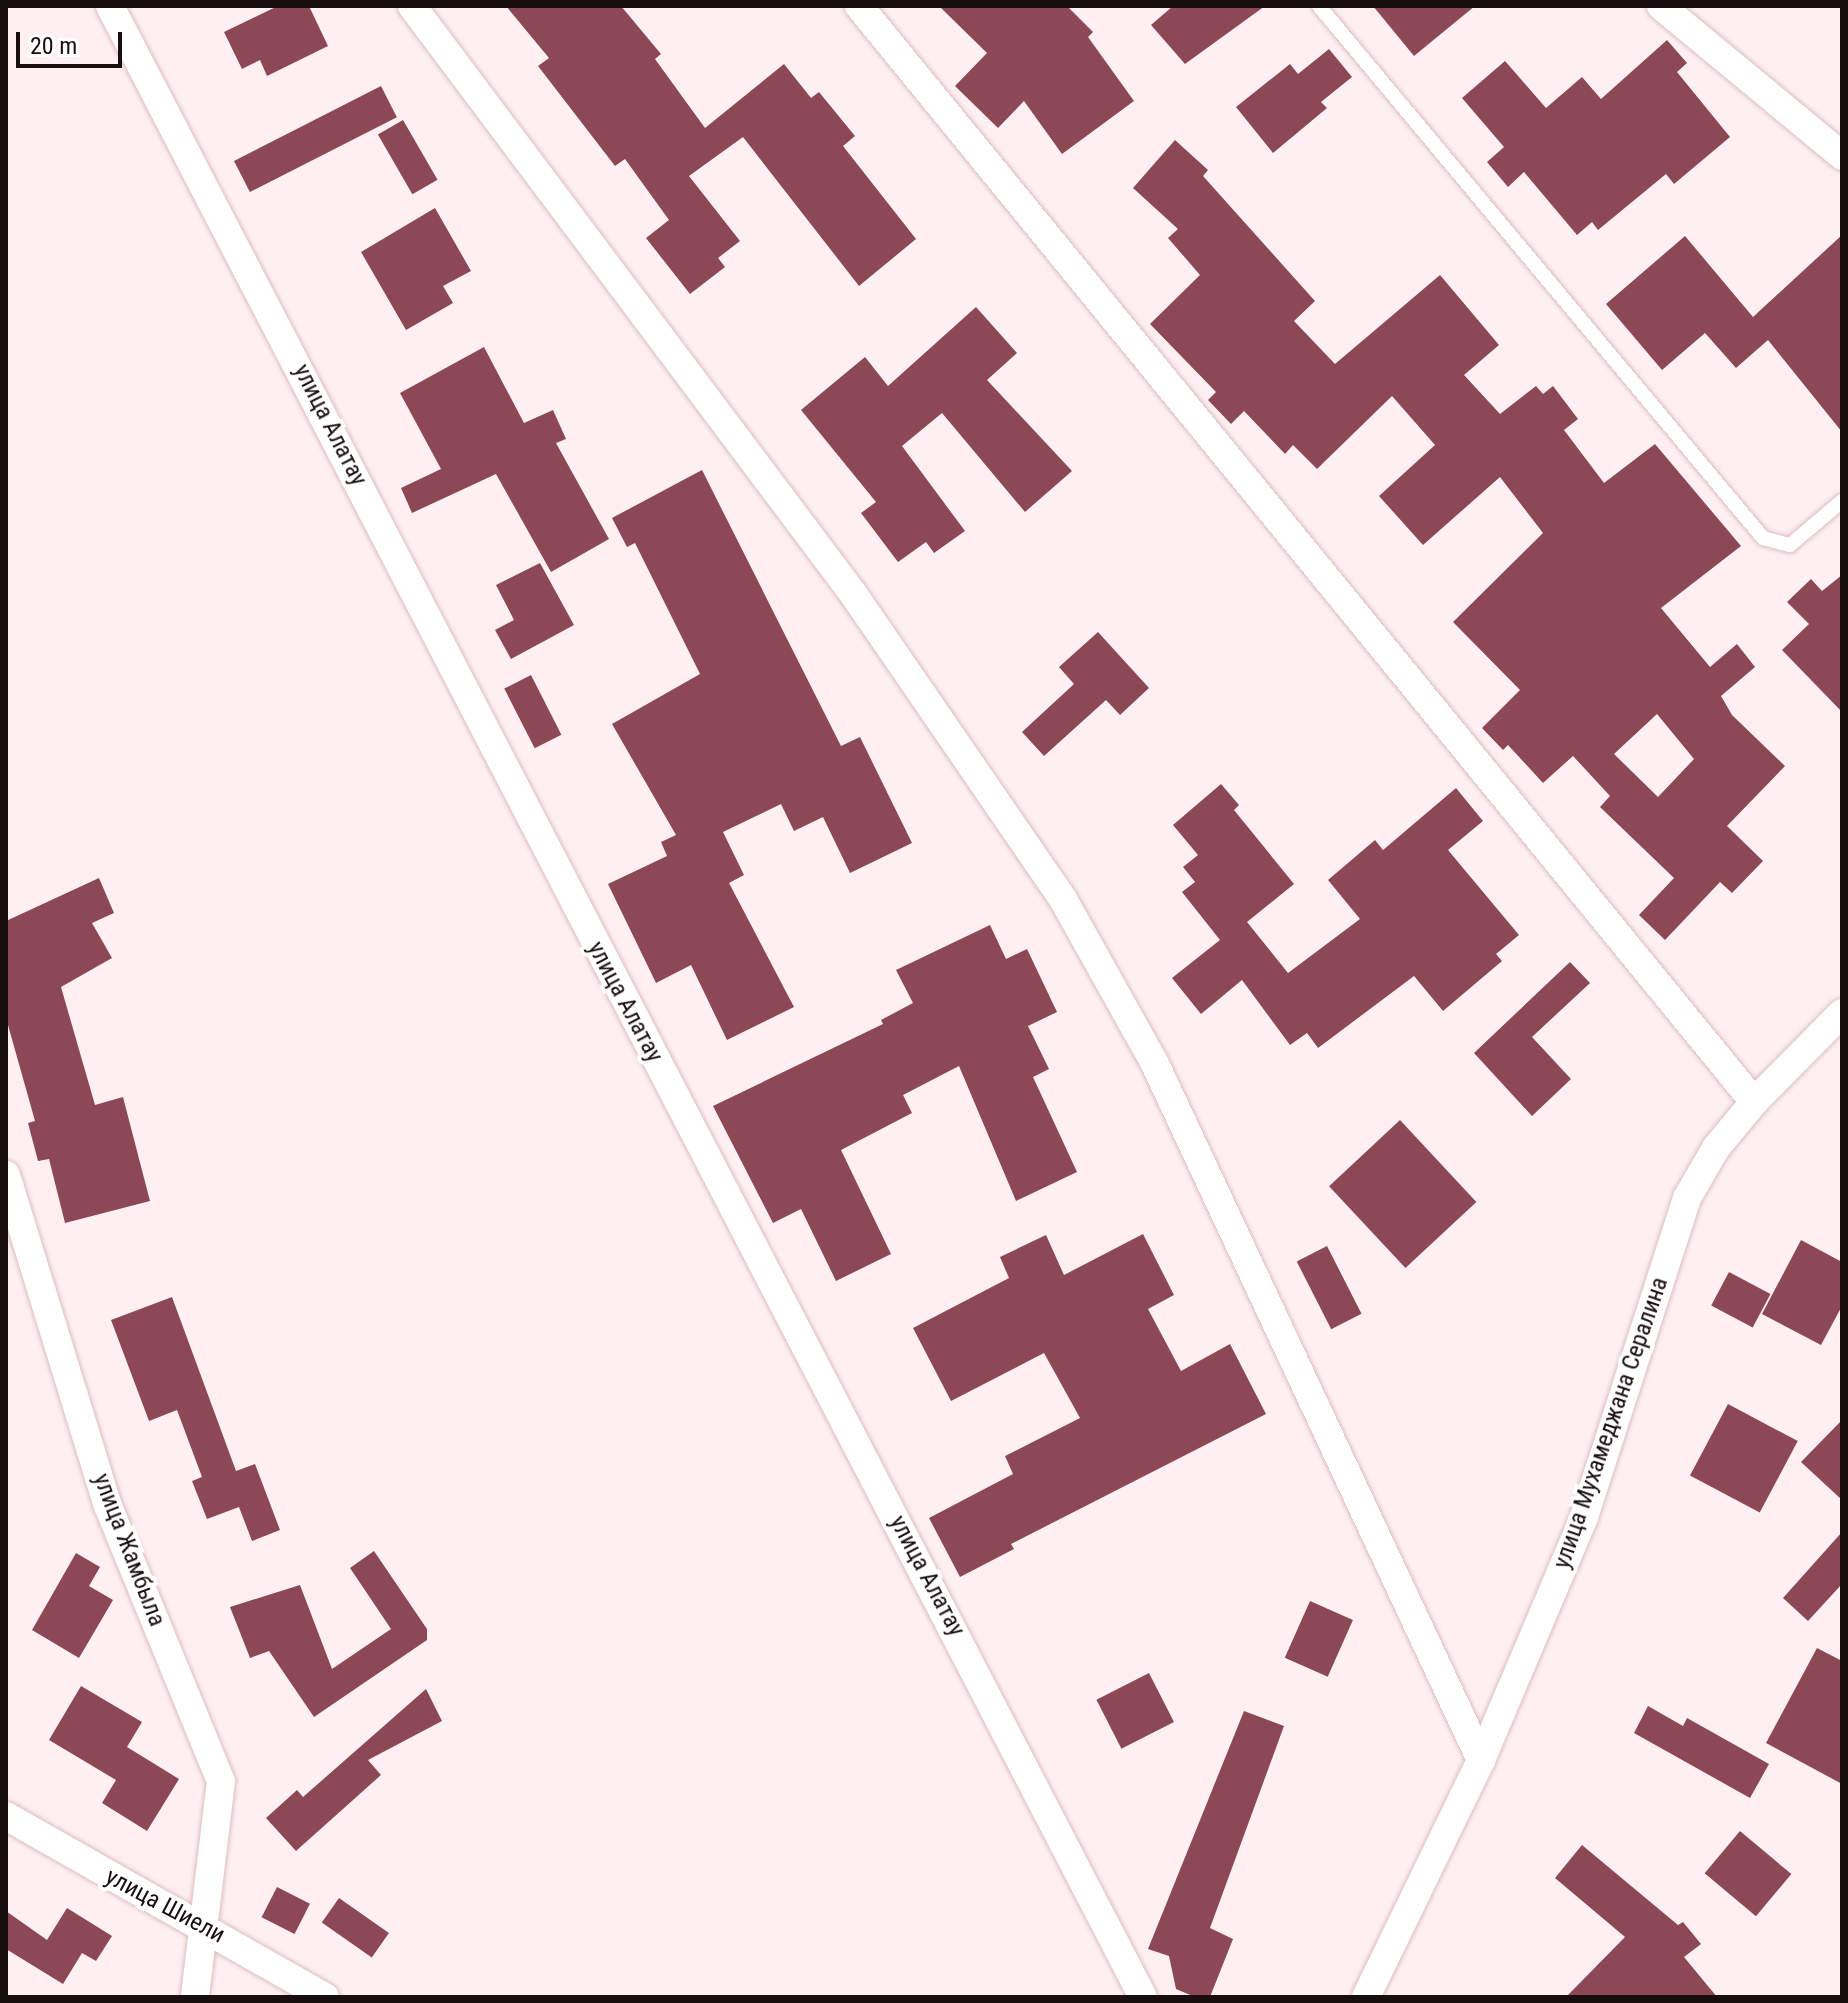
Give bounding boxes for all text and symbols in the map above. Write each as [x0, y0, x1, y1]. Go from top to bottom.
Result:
scale bar [20, 16, 126, 66]
text: 20 m [30, 32, 77, 60]
street label: улица Алатау [287, 359, 373, 491]
street label: улица Алатау [581, 937, 669, 1067]
street label: улица Мухамеджана Сералина [1548, 1273, 1674, 1573]
street label: улица Жамбыла [87, 1470, 171, 1630]
street label: улица Алатау [883, 1511, 971, 1641]
street label: улица Шиели [100, 1863, 230, 1949]

